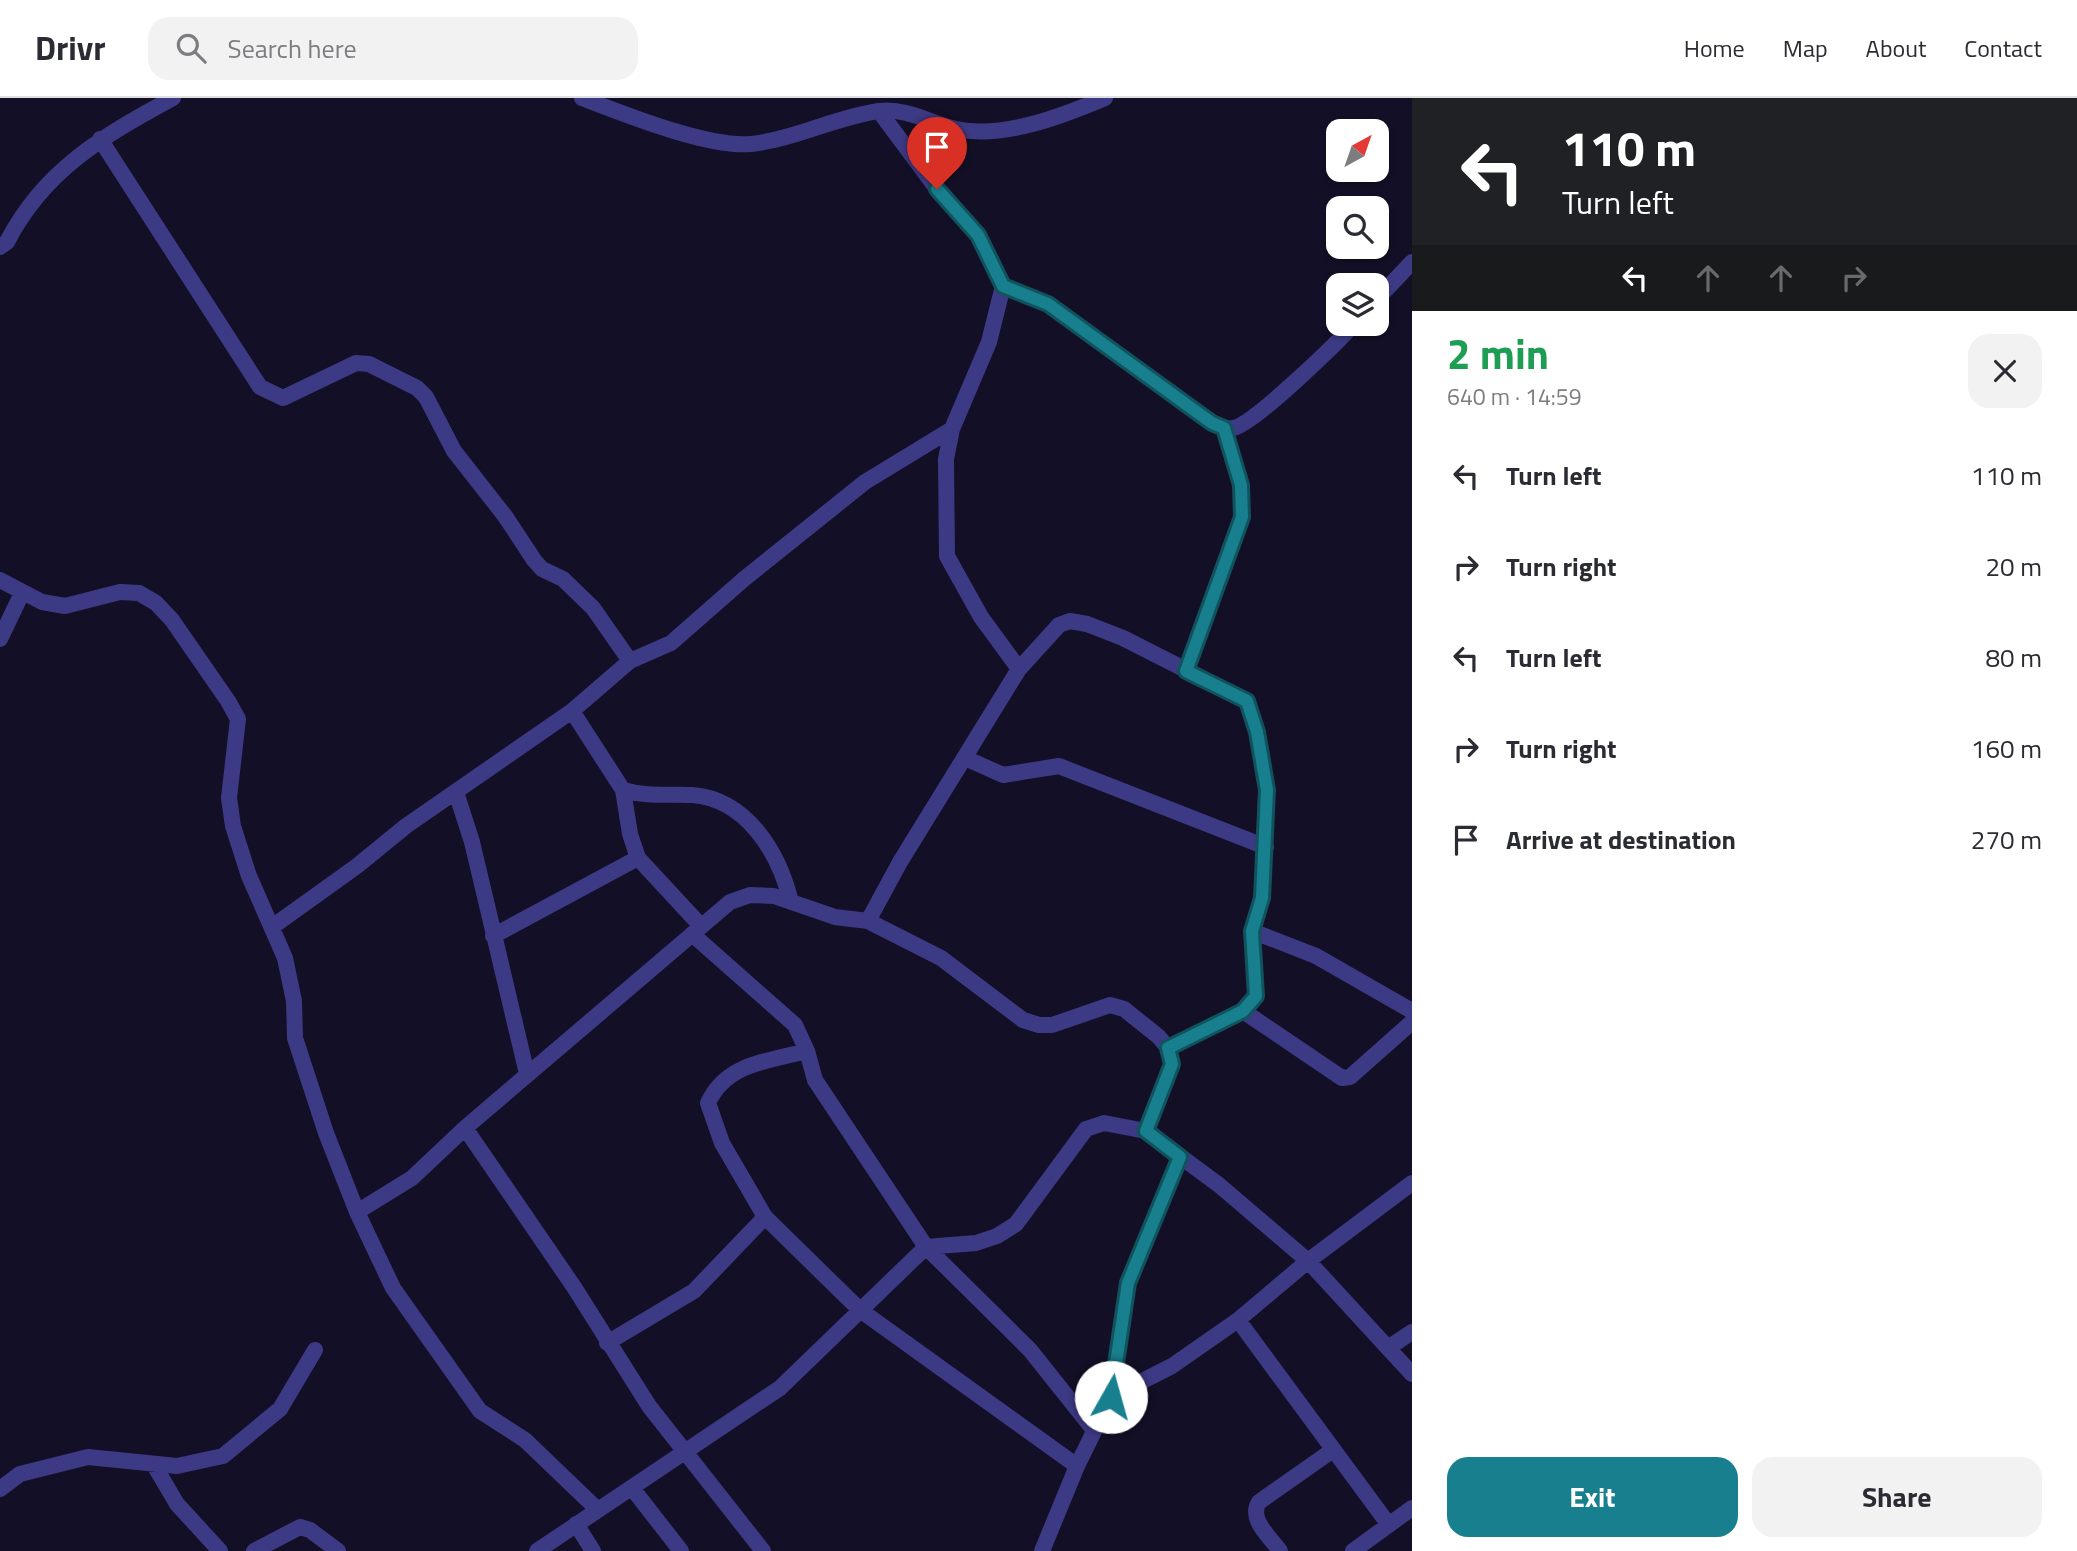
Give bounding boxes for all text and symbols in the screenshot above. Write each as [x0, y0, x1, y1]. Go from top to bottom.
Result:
search box [148, 17, 638, 80]
text: Drivr [35, 23, 106, 73]
icon: search [172, 29, 210, 67]
text: Search here [228, 29, 357, 68]
text: Home [1684, 30, 1745, 66]
text: Map [1783, 30, 1828, 66]
text: About [1866, 30, 1926, 66]
text: Contact [1964, 30, 2042, 66]
text: 110 m [1562, 110, 1696, 185]
pin [907, 117, 967, 189]
north arrow [1326, 119, 1390, 182]
map controls [1326, 119, 1389, 336]
icon: left [1447, 126, 1538, 217]
icon: arrive [918, 128, 956, 166]
text: Turn left [1562, 178, 1674, 226]
button: search [1326, 196, 1389, 259]
icon: left [1616, 259, 1654, 297]
icon: ahead [1689, 259, 1727, 297]
icon: ahead [1762, 259, 1800, 297]
icon: right [1835, 259, 1873, 297]
button: layers [1326, 273, 1389, 336]
text: 2 min [1447, 321, 1549, 385]
button: close [1968, 334, 2042, 408]
text: 640 m · 14:59 [1447, 379, 1582, 414]
text: Turn left [1506, 456, 1601, 495]
text: 110 m [1971, 456, 2042, 495]
icon: left [1447, 457, 1485, 495]
text: Turn right [1506, 547, 1617, 586]
text: 20 m [1985, 547, 2042, 586]
icon: right [1447, 548, 1485, 586]
text: Turn left [1506, 638, 1601, 677]
text: 80 m [1985, 638, 2042, 677]
icon: left [1447, 639, 1485, 677]
text: Turn right [1506, 729, 1617, 768]
text: 160 m [1971, 729, 2042, 768]
icon: right [1447, 730, 1485, 768]
text: Arrive at destination [1506, 820, 1736, 859]
text: 270 m [1971, 820, 2042, 859]
icon: arrive [1447, 821, 1485, 859]
position arrow [1074, 1360, 1148, 1434]
button: Exit [1447, 1457, 1738, 1537]
button: Share [1752, 1457, 2042, 1537]

